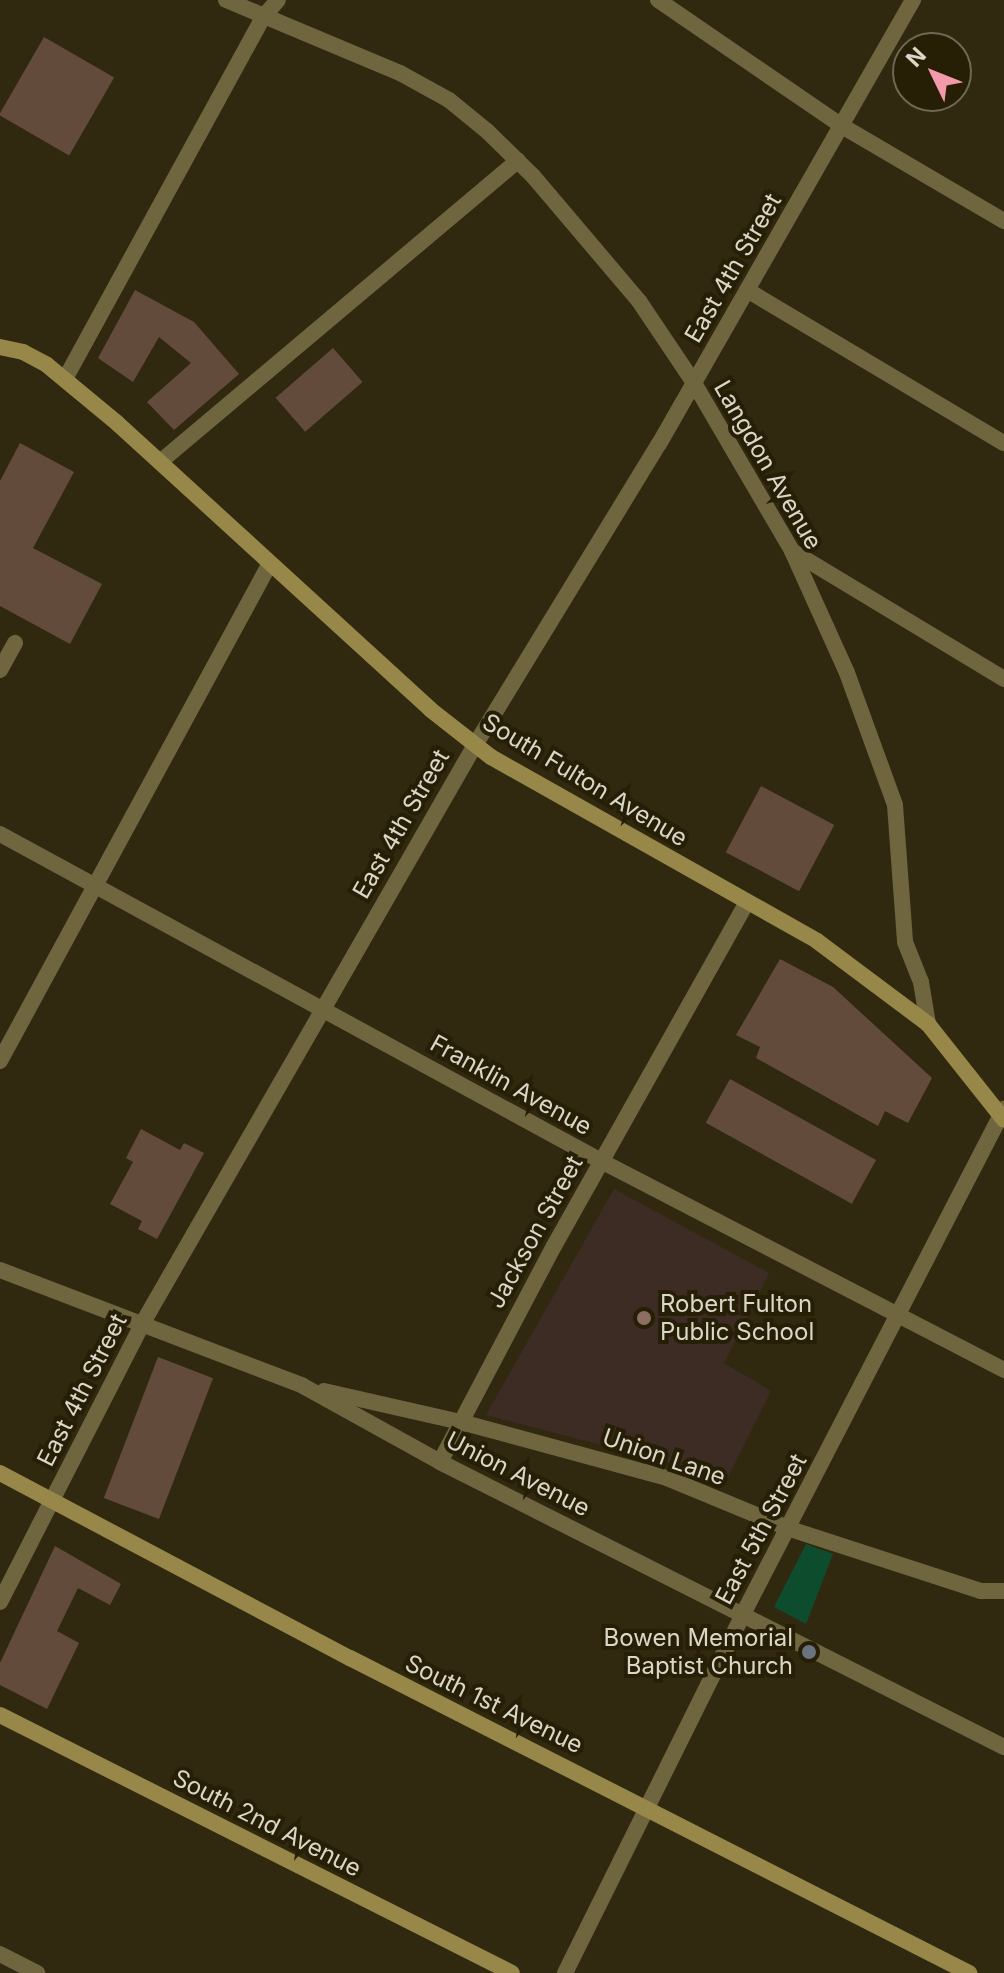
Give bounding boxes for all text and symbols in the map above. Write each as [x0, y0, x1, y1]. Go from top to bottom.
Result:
north arrow [892, 32, 972, 112]
text: N [901, 42, 931, 72]
street label: East 4th Street [679, 188, 787, 348]
street label: Langdon Avenue [708, 375, 828, 555]
street label: South Fulton Avenue [477, 707, 693, 853]
street label: East 4th Street [347, 744, 455, 904]
street label: Franklin Avenue [425, 1029, 597, 1141]
street label: Jackson Street [481, 1151, 589, 1313]
place label: Robert Fulton Public School [660, 1290, 814, 1346]
street label: East 4th Street [31, 1309, 133, 1471]
marker: Robert Fulton Public School [635, 1309, 653, 1327]
street label: Union Lane [599, 1422, 729, 1492]
street label: Union Avenue [441, 1425, 595, 1523]
street label: East 5th Street [709, 1449, 813, 1609]
place label: Bowen Memorial Baptist Church [604, 1624, 793, 1680]
marker: Bowen Memorial Baptist Church [800, 1643, 818, 1661]
street label: South 1st Avenue [400, 1649, 588, 1759]
street label: South 2nd Avenue [168, 1763, 366, 1883]

